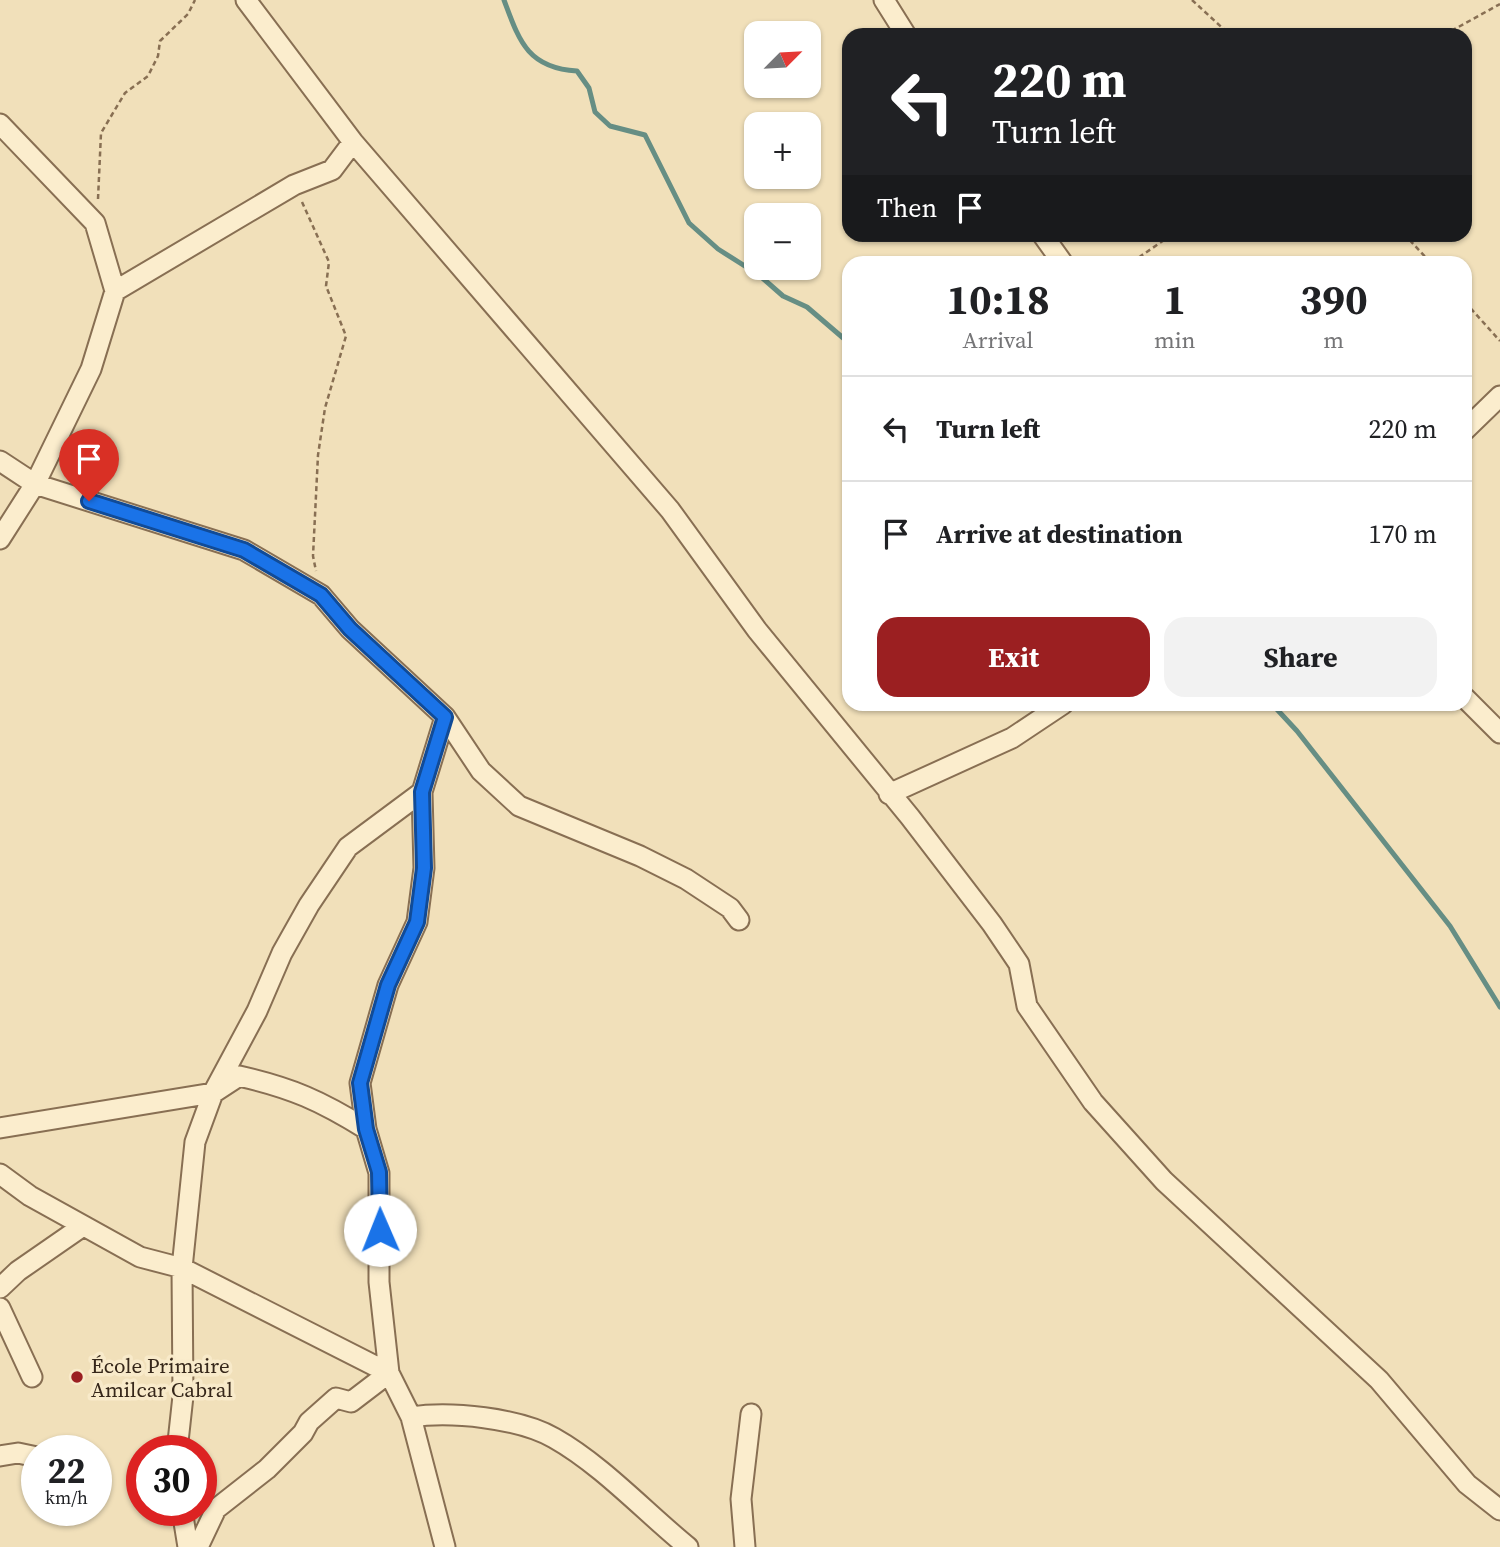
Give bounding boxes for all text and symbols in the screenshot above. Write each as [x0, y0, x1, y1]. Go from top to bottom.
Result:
north arrow [744, 21, 821, 98]
map controls [744, 21, 821, 280]
text: 220 m [992, 46, 1127, 113]
icon: left [877, 56, 968, 147]
text: Turn left [992, 110, 1116, 154]
button: + [744, 112, 821, 189]
icon: arrive [951, 189, 989, 227]
text: Then [877, 190, 937, 226]
button: − [744, 203, 821, 280]
text: 10:18 [946, 270, 1050, 328]
text: 1 [1163, 270, 1186, 328]
text: 390 [1300, 270, 1368, 328]
text: Arrival [962, 324, 1033, 356]
text: min [1154, 324, 1195, 356]
text: m [1323, 324, 1344, 356]
icon: left [877, 410, 915, 448]
text: Turn left [936, 411, 1040, 447]
text: 220 m [1369, 411, 1437, 447]
pin [59, 429, 119, 501]
icon: arrive [70, 440, 108, 478]
icon: arrive [877, 515, 915, 553]
text: Arrive at destination [936, 516, 1183, 552]
text: 170 m [1369, 516, 1437, 552]
button: Exit [877, 617, 1150, 697]
button: Share [1164, 617, 1437, 697]
position arrow [343, 1193, 417, 1267]
place label: École Primaire Amilcar Cabral [91, 1351, 233, 1404]
marker: École Primaire Amilcar Cabral [69, 1369, 85, 1385]
speed limit sign: 30 [126, 1435, 217, 1526]
text: 22 [48, 1447, 85, 1495]
text: km/h [45, 1485, 88, 1510]

